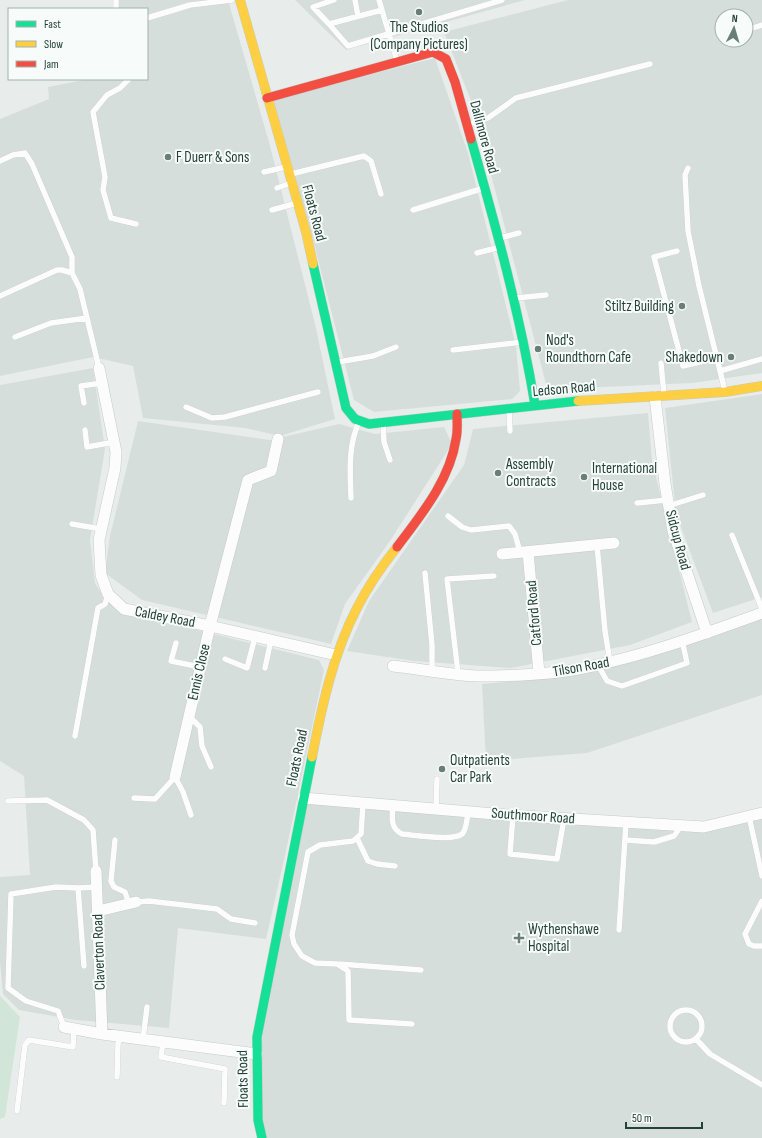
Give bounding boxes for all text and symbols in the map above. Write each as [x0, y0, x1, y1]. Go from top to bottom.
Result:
marker: The Studios (Company Pictures) [414, 7, 424, 17]
legend [8, 8, 148, 80]
north arrow [714, 8, 754, 48]
text: N [731, 12, 738, 25]
text: Fast [44, 17, 61, 32]
place label: The Studios (Company Pictures) [370, 18, 468, 54]
text: Slow [44, 37, 63, 52]
text: Jam [43, 57, 59, 72]
street label: Dallimore Road [465, 98, 503, 176]
place label: F Duerr & Sons [176, 148, 249, 167]
marker: F Duerr & Sons [163, 152, 173, 162]
street label: Floats Road [297, 183, 331, 243]
place label: Stiltz Building [605, 297, 674, 316]
marker: Stiltz Building [677, 301, 687, 311]
place label: Nod's Roundthorn Cafe [546, 331, 631, 367]
marker: Nod's Roundthorn Cafe [533, 344, 543, 354]
place label: Shakedown [666, 348, 723, 367]
marker: Shakedown [726, 352, 736, 362]
street label: Ledson Road [532, 377, 596, 401]
place label: Assembly Contracts [505, 455, 556, 491]
place label: International House [592, 459, 657, 495]
marker: Assembly Contracts [493, 468, 503, 478]
marker: International House [579, 472, 589, 482]
street label: Sidcup Road [661, 508, 695, 572]
street label: Catford Road [522, 580, 546, 646]
street label: Caldey Road [133, 602, 197, 632]
street label: Ennis Close [183, 642, 215, 702]
street label: Tilson Road [551, 653, 611, 681]
street label: Floats Road [282, 728, 312, 788]
place label: Outpatients Car Park [450, 751, 510, 787]
marker: Outpatients Car Park [437, 764, 447, 774]
street label: Southmoor Road [491, 804, 575, 828]
street label: Claverton Road [88, 913, 110, 991]
place label: Wythenshawe Hospital [528, 920, 599, 956]
marker: Wythenshawe Hospital [513, 932, 525, 944]
street label: Floats Road [233, 1050, 253, 1108]
scale bar [626, 1104, 702, 1130]
text: 50 m [632, 1111, 652, 1126]

